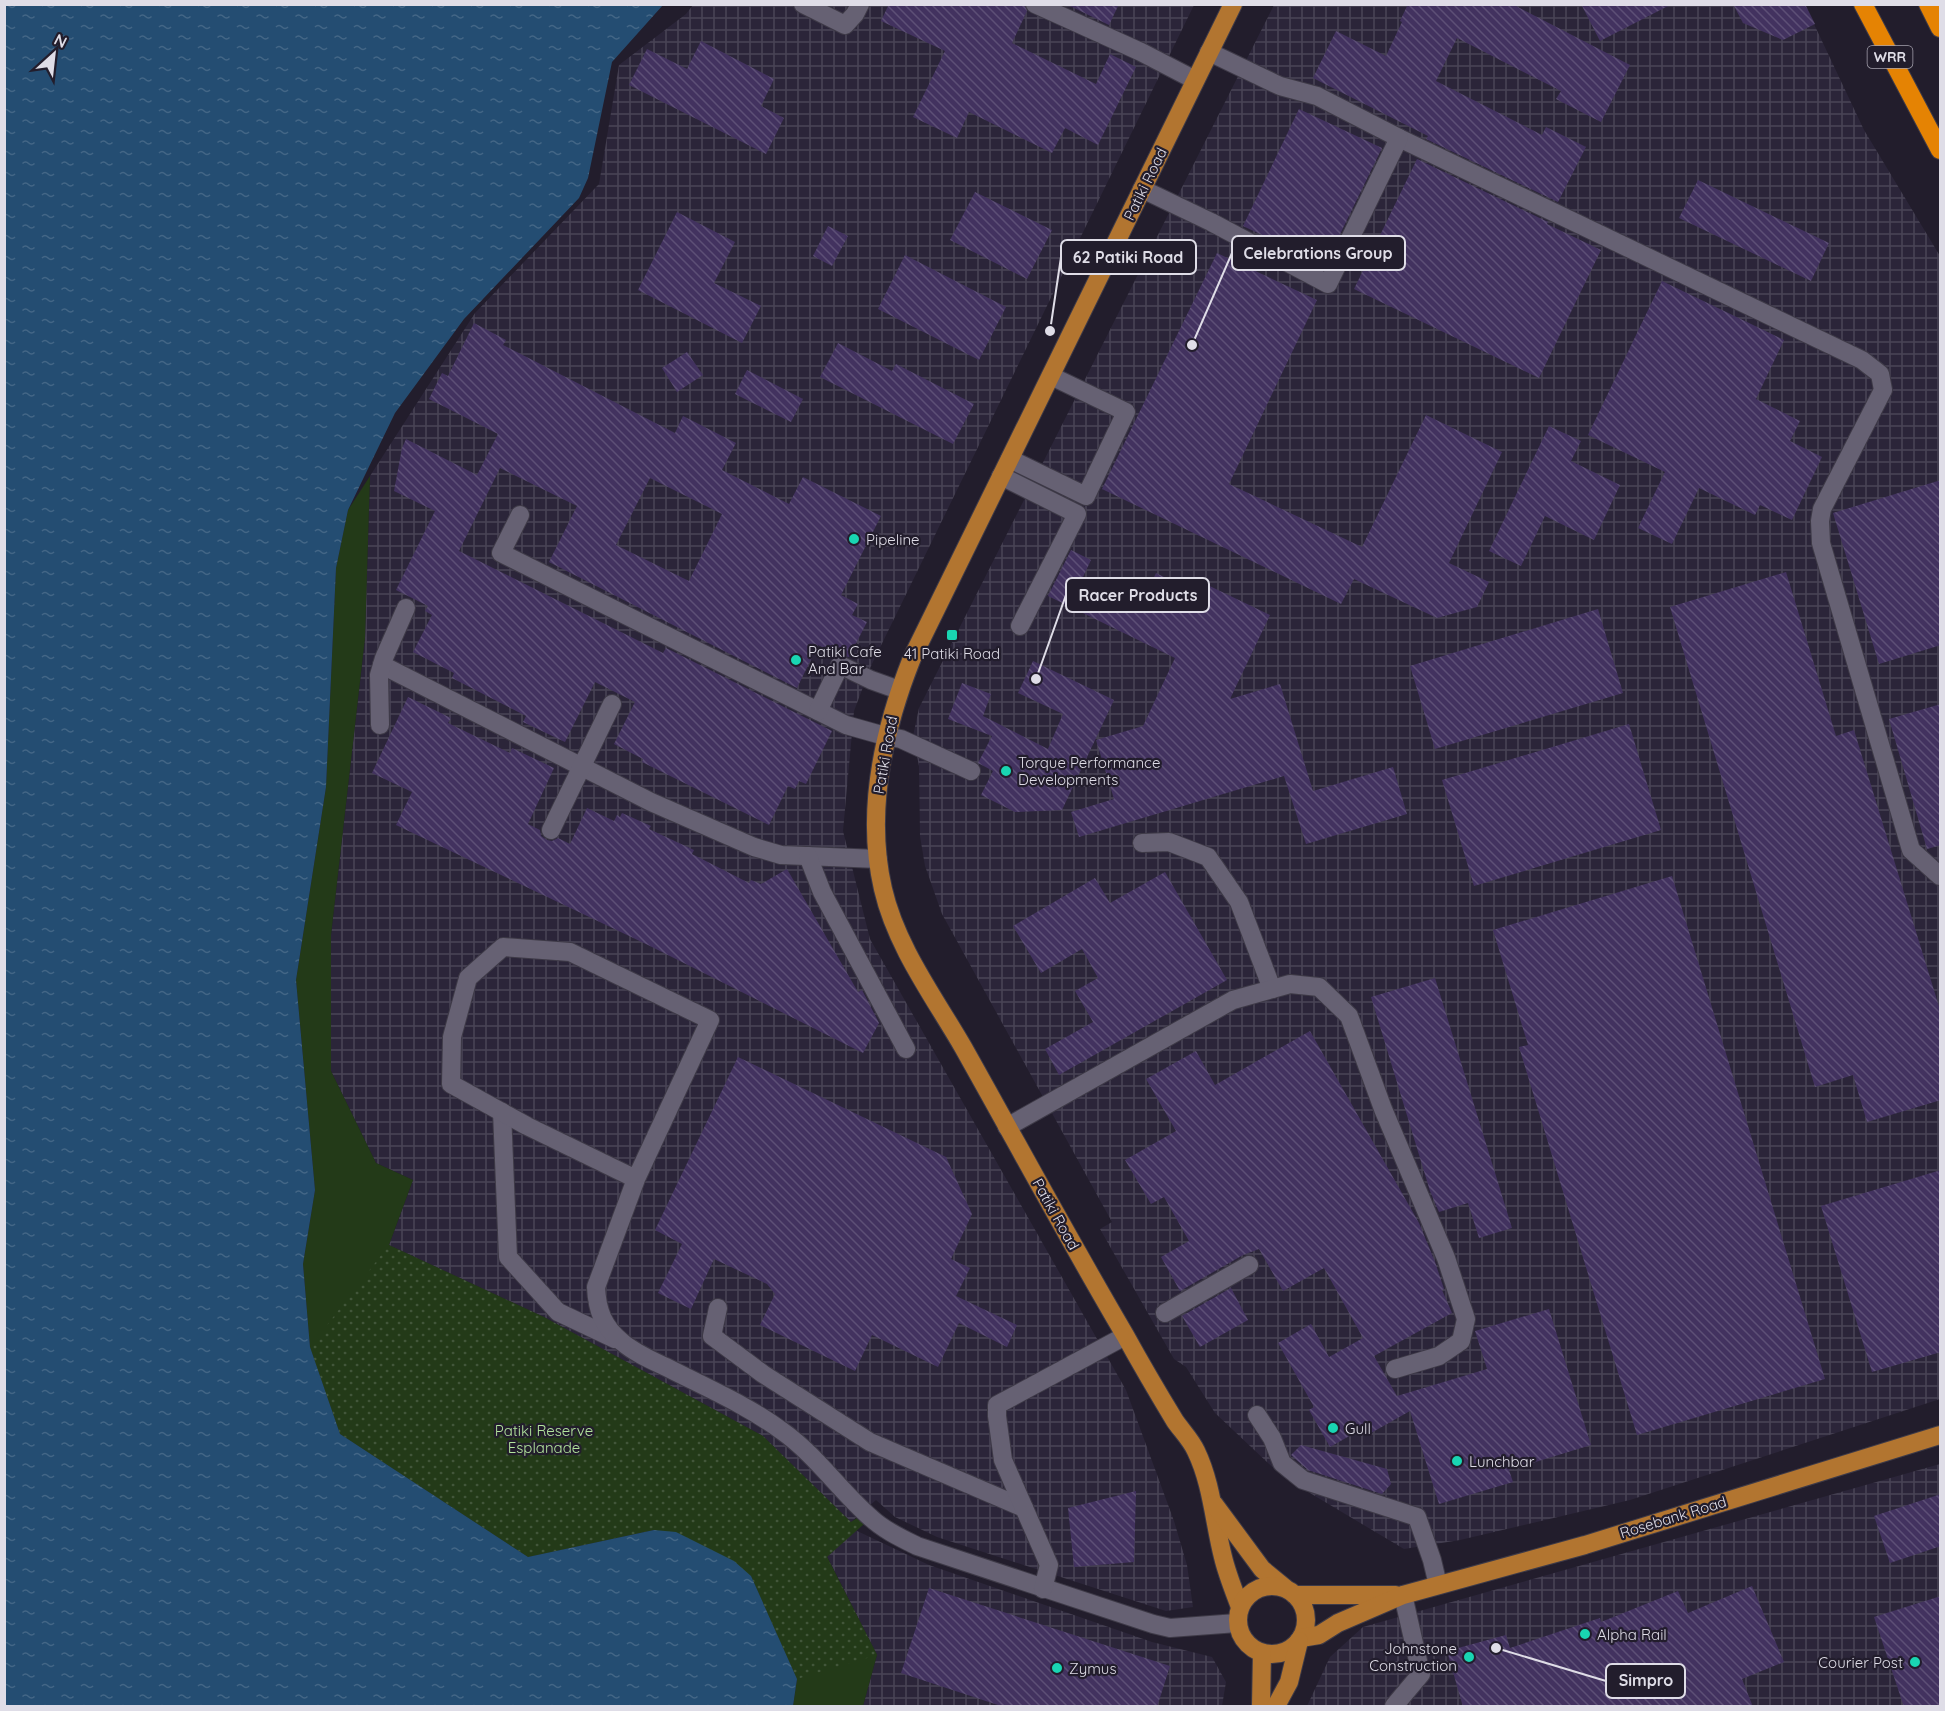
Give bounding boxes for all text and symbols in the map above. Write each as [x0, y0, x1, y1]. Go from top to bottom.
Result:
north arrow [24, 24, 84, 84]
text: N [51, 29, 71, 52]
road number: WRR [1868, 46, 1912, 68]
street label: Patiki Road [1119, 144, 1171, 224]
callout: Celebrations Group [1232, 236, 1405, 270]
callout: 62 Patiki Road [1061, 240, 1196, 274]
text: Celebrations Group [1243, 243, 1393, 263]
text: 62 Patiki Road [1073, 247, 1183, 267]
place label: Pipeline [866, 530, 920, 549]
marker: Pipeline [847, 532, 861, 546]
callout: Racer Products [1066, 578, 1209, 612]
text: Racer Products [1078, 585, 1198, 605]
marker: 41 Patiki Road [945, 628, 959, 642]
place label: Patiki Cafe And Bar [808, 642, 882, 678]
place label: 41 Patiki Road [904, 644, 1000, 663]
marker: Patiki Cafe And Bar [789, 653, 803, 667]
street label: Patiki Road [869, 715, 901, 795]
place label: Torque Performance Developments [1018, 753, 1160, 789]
marker: Torque Performance Developments [999, 764, 1013, 778]
street label: Patiki Road [1029, 1175, 1083, 1253]
place label: Gull [1345, 1419, 1371, 1438]
park label: Patiki Reserve Esplanade [495, 1421, 593, 1457]
marker: Gull [1326, 1421, 1340, 1435]
place label: Lunchbar [1469, 1452, 1535, 1471]
marker: Lunchbar [1450, 1454, 1464, 1468]
street label: Rosebank Road [1617, 1492, 1729, 1542]
place label: Alpha Rail [1597, 1625, 1667, 1644]
marker: Alpha Rail [1578, 1627, 1592, 1641]
place label: Johnstone Construction [1369, 1639, 1457, 1675]
marker: Johnstone Construction [1462, 1650, 1476, 1664]
place label: Courier Post [1818, 1653, 1903, 1672]
marker: Courier Post [1908, 1655, 1922, 1669]
place label: Zymus [1069, 1659, 1116, 1678]
marker: Zymus [1050, 1661, 1064, 1675]
callout: Simpro [1606, 1664, 1685, 1698]
text: Simpro [1619, 1670, 1673, 1690]

